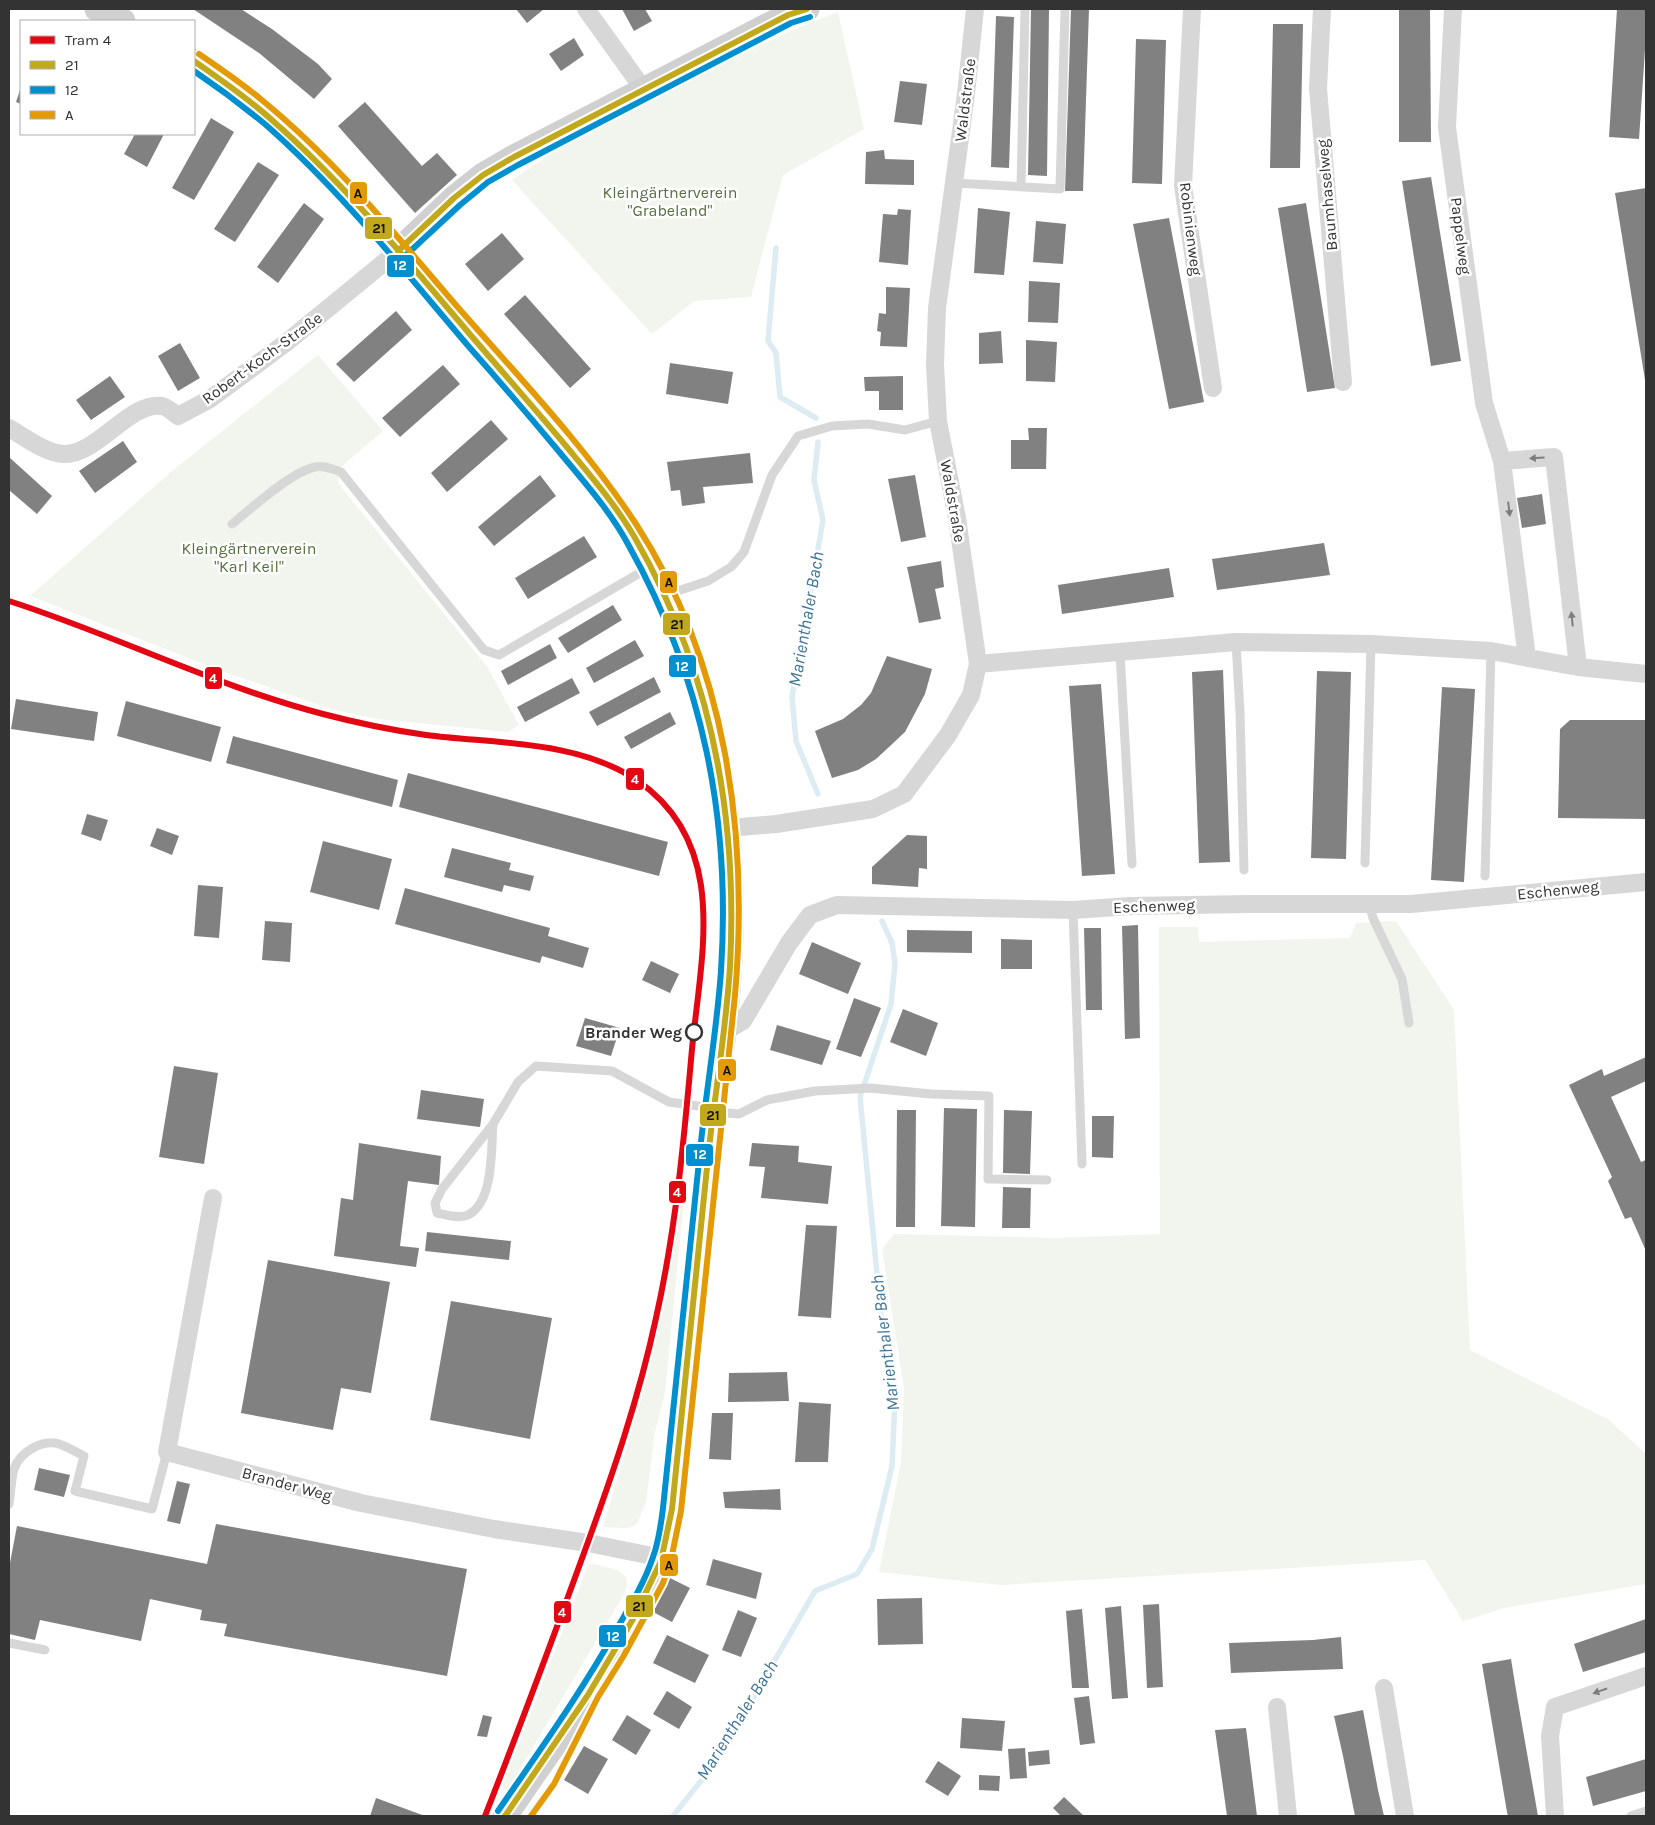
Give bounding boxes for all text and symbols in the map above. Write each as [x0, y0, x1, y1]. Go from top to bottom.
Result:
legend [20, 20, 195, 135]
text: Tram 4 [65, 31, 112, 49]
text: 21 [65, 56, 79, 74]
street label: Waldstraße [950, 57, 980, 143]
text: 12 [65, 81, 79, 99]
text: A [65, 106, 74, 124]
street label: Baumhaselweg [1313, 138, 1341, 252]
line badge: A [349, 181, 368, 205]
street label: Robinienweg [1176, 181, 1206, 277]
park label: Kleingärtnerverein "Grabeland" [603, 183, 737, 220]
text: A [354, 185, 363, 202]
street label: Pappelweg [1447, 196, 1475, 276]
line badge: 21 [364, 216, 393, 240]
text: 21 [372, 220, 386, 237]
line badge: 12 [386, 254, 415, 278]
text: 12 [393, 257, 407, 274]
street label: Robert-Koch-Straße [198, 308, 326, 408]
one-way arrow [1529, 455, 1545, 463]
street label: Waldstraße [936, 458, 970, 544]
one-way arrow [1505, 502, 1513, 518]
park label: Kleingärtnerverein "Karl Keil" [182, 539, 316, 576]
water label: Marienthaler Bach [783, 550, 829, 688]
line badge: A [659, 570, 678, 594]
text: A [665, 574, 674, 591]
one-way arrow [1568, 610, 1576, 626]
line badge: 21 [662, 612, 691, 636]
text: 21 [670, 616, 684, 633]
line badge: 12 [668, 654, 697, 678]
text: 12 [675, 658, 689, 675]
line badge: 4 [204, 666, 223, 690]
text: 4 [209, 670, 218, 687]
line badge: 4 [625, 767, 645, 791]
text: 4 [631, 771, 640, 788]
street label: Eschenweg [1516, 876, 1600, 904]
street label: Eschenweg [1113, 895, 1195, 917]
place label: Brander Weg [585, 1023, 682, 1042]
marker: Brander Weg [685, 1023, 703, 1041]
line badge: A [717, 1058, 737, 1082]
text: A [723, 1062, 732, 1079]
line badge: 21 [699, 1103, 727, 1127]
text: 21 [706, 1107, 720, 1124]
line badge: 12 [685, 1143, 714, 1167]
text: 12 [693, 1146, 707, 1163]
line badge: 4 [668, 1180, 687, 1204]
text: 4 [673, 1184, 682, 1201]
water label: Marienthaler Bach [866, 1274, 904, 1412]
street label: Brander Weg [240, 1463, 334, 1505]
line badge: A [659, 1553, 679, 1577]
text: A [665, 1557, 674, 1574]
line badge: 21 [625, 1594, 654, 1618]
text: 21 [632, 1598, 646, 1615]
line badge: 4 [553, 1600, 572, 1624]
text: 4 [558, 1604, 567, 1621]
line badge: 12 [598, 1624, 627, 1648]
text: 12 [606, 1628, 620, 1645]
water label: Marienthaler Bach [691, 1656, 783, 1784]
one-way arrow [1592, 1688, 1607, 1696]

